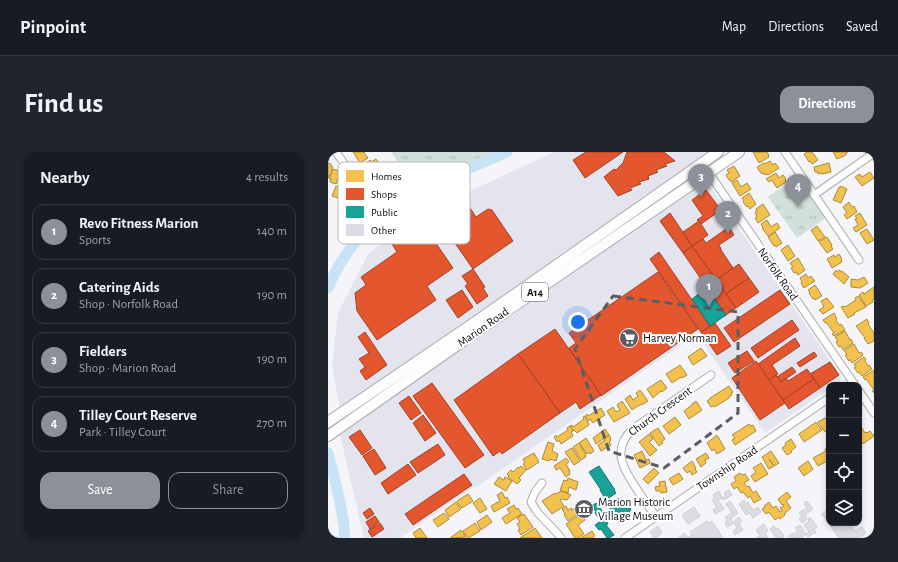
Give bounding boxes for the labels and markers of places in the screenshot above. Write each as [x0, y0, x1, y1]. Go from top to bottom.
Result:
pin: 3 [688, 164, 714, 197]
pin: 4 [785, 174, 811, 207]
pin: 2 [715, 201, 741, 234]
pin: 1 [696, 274, 722, 307]
supermarket icon: Harvey Norman [618, 327, 640, 349]
place label: Harvey Norman [643, 332, 717, 345]
place label: Marion Historic Village Museum [598, 496, 673, 522]
museum icon: Marion Historic Village Museum [573, 498, 595, 520]

